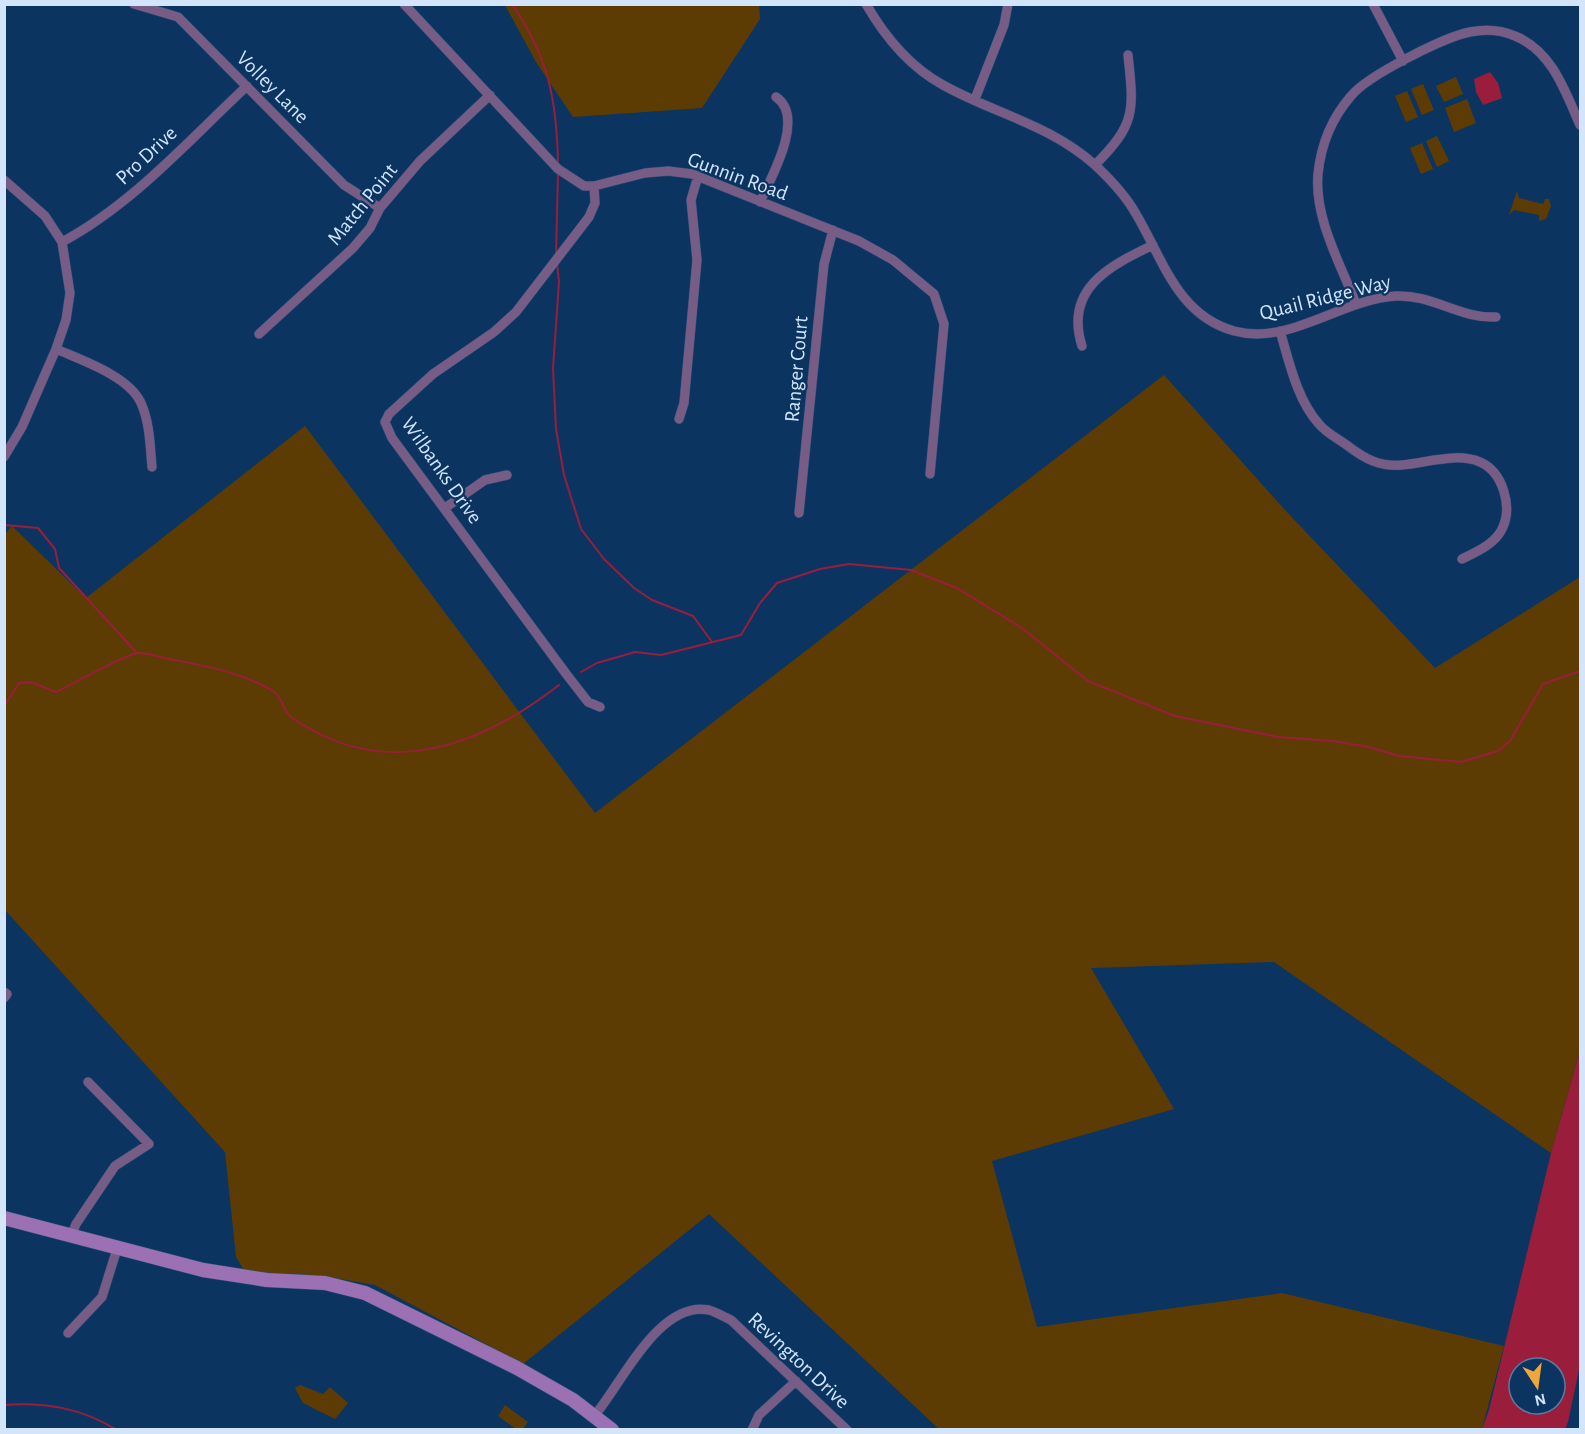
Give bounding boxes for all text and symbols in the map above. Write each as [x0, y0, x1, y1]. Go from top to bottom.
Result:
street label: Volley Lane [233, 47, 313, 127]
street label: Pro Drive [112, 122, 181, 189]
street label: Gunnin Road [685, 149, 791, 204]
street label: Match Point [323, 159, 402, 249]
street label: Quail Ridge Way [1257, 271, 1393, 324]
street label: Ranger Court [781, 315, 812, 423]
street label: Wilbanks Drive [397, 413, 486, 527]
street label: Revington Drive [744, 1308, 853, 1412]
north arrow [1507, 1356, 1567, 1416]
text: N [1533, 1391, 1547, 1409]

